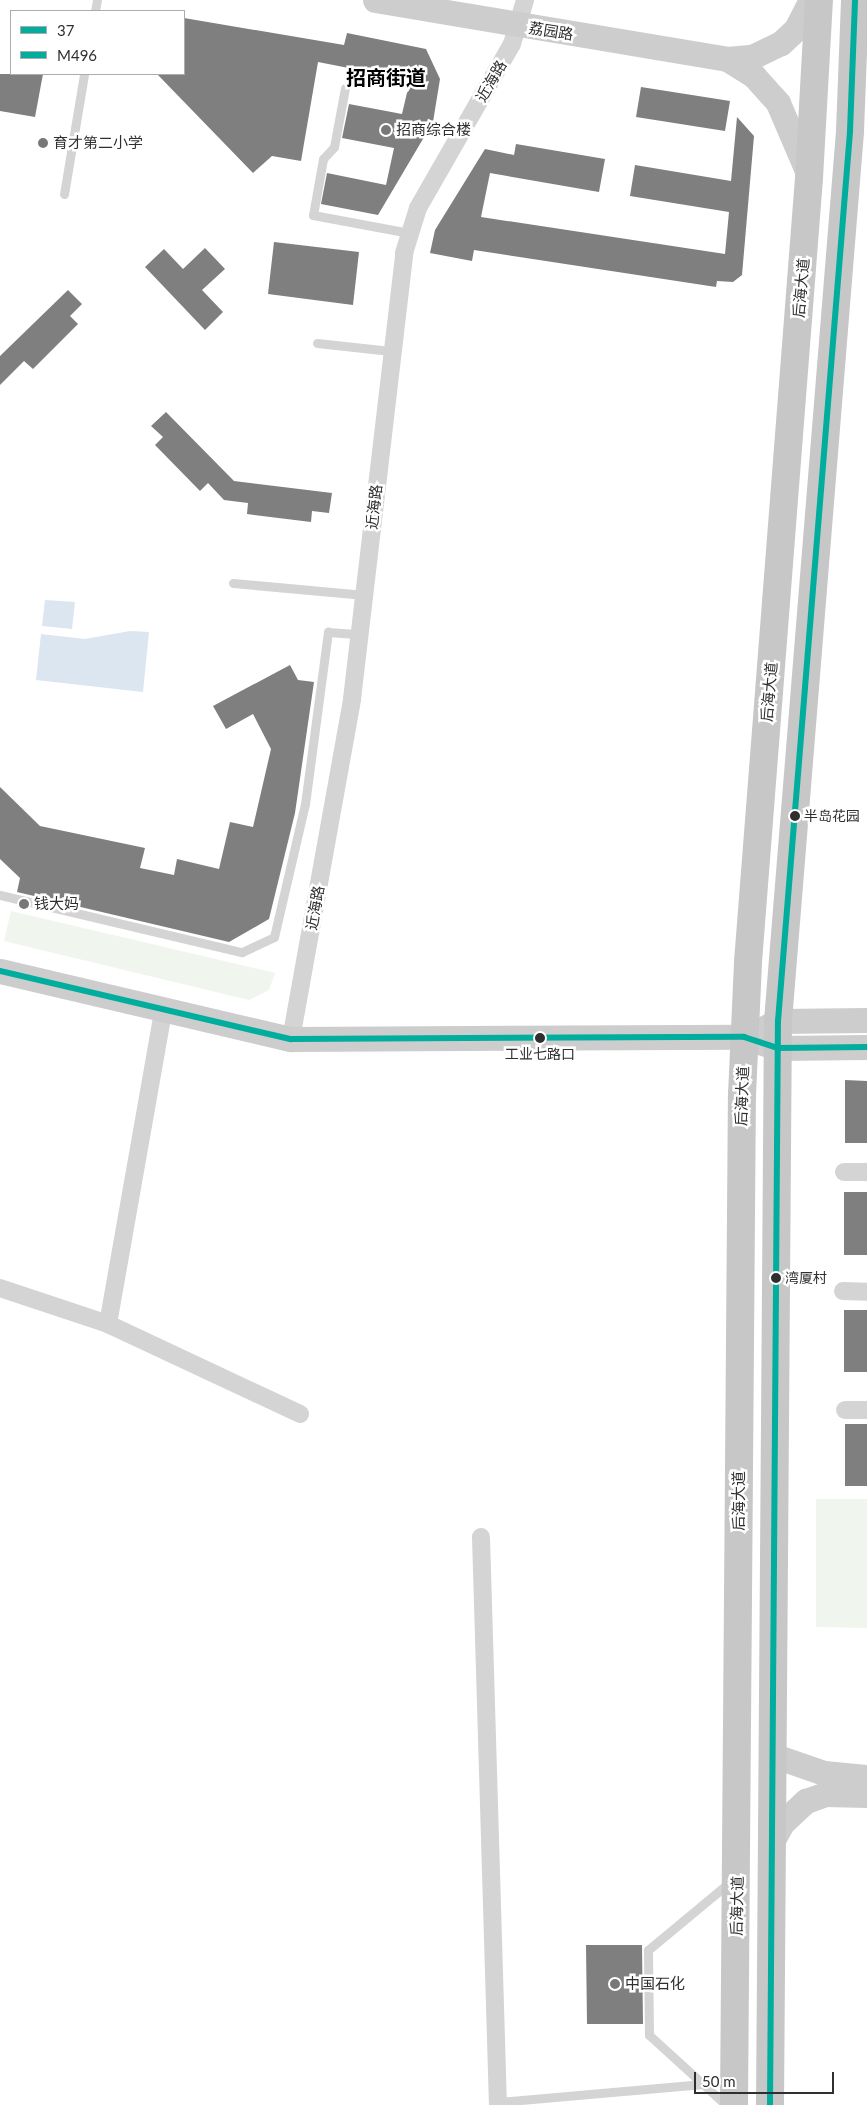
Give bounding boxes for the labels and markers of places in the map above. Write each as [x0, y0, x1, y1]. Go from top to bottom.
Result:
place label: 招商综合楼 [396, 121, 471, 139]
marker: 招商综合楼 [380, 124, 392, 136]
place label: 育才第二小学 [53, 134, 143, 152]
marker: 育才第二小学 [37, 137, 49, 149]
place label: 半岛花园 [804, 808, 860, 824]
marker: 半岛花园 [790, 811, 800, 821]
place label: 钱大妈 [34, 895, 79, 913]
marker: 钱大妈 [18, 898, 30, 910]
marker: 工业七路口 [535, 1033, 545, 1043]
place label: 工业七路口 [505, 1046, 575, 1062]
place label: 湾厦村 [785, 1270, 827, 1286]
marker: 湾厦村 [771, 1273, 781, 1283]
place label: 中国石化 [625, 1975, 685, 1993]
marker: 中国石化 [609, 1978, 621, 1990]

